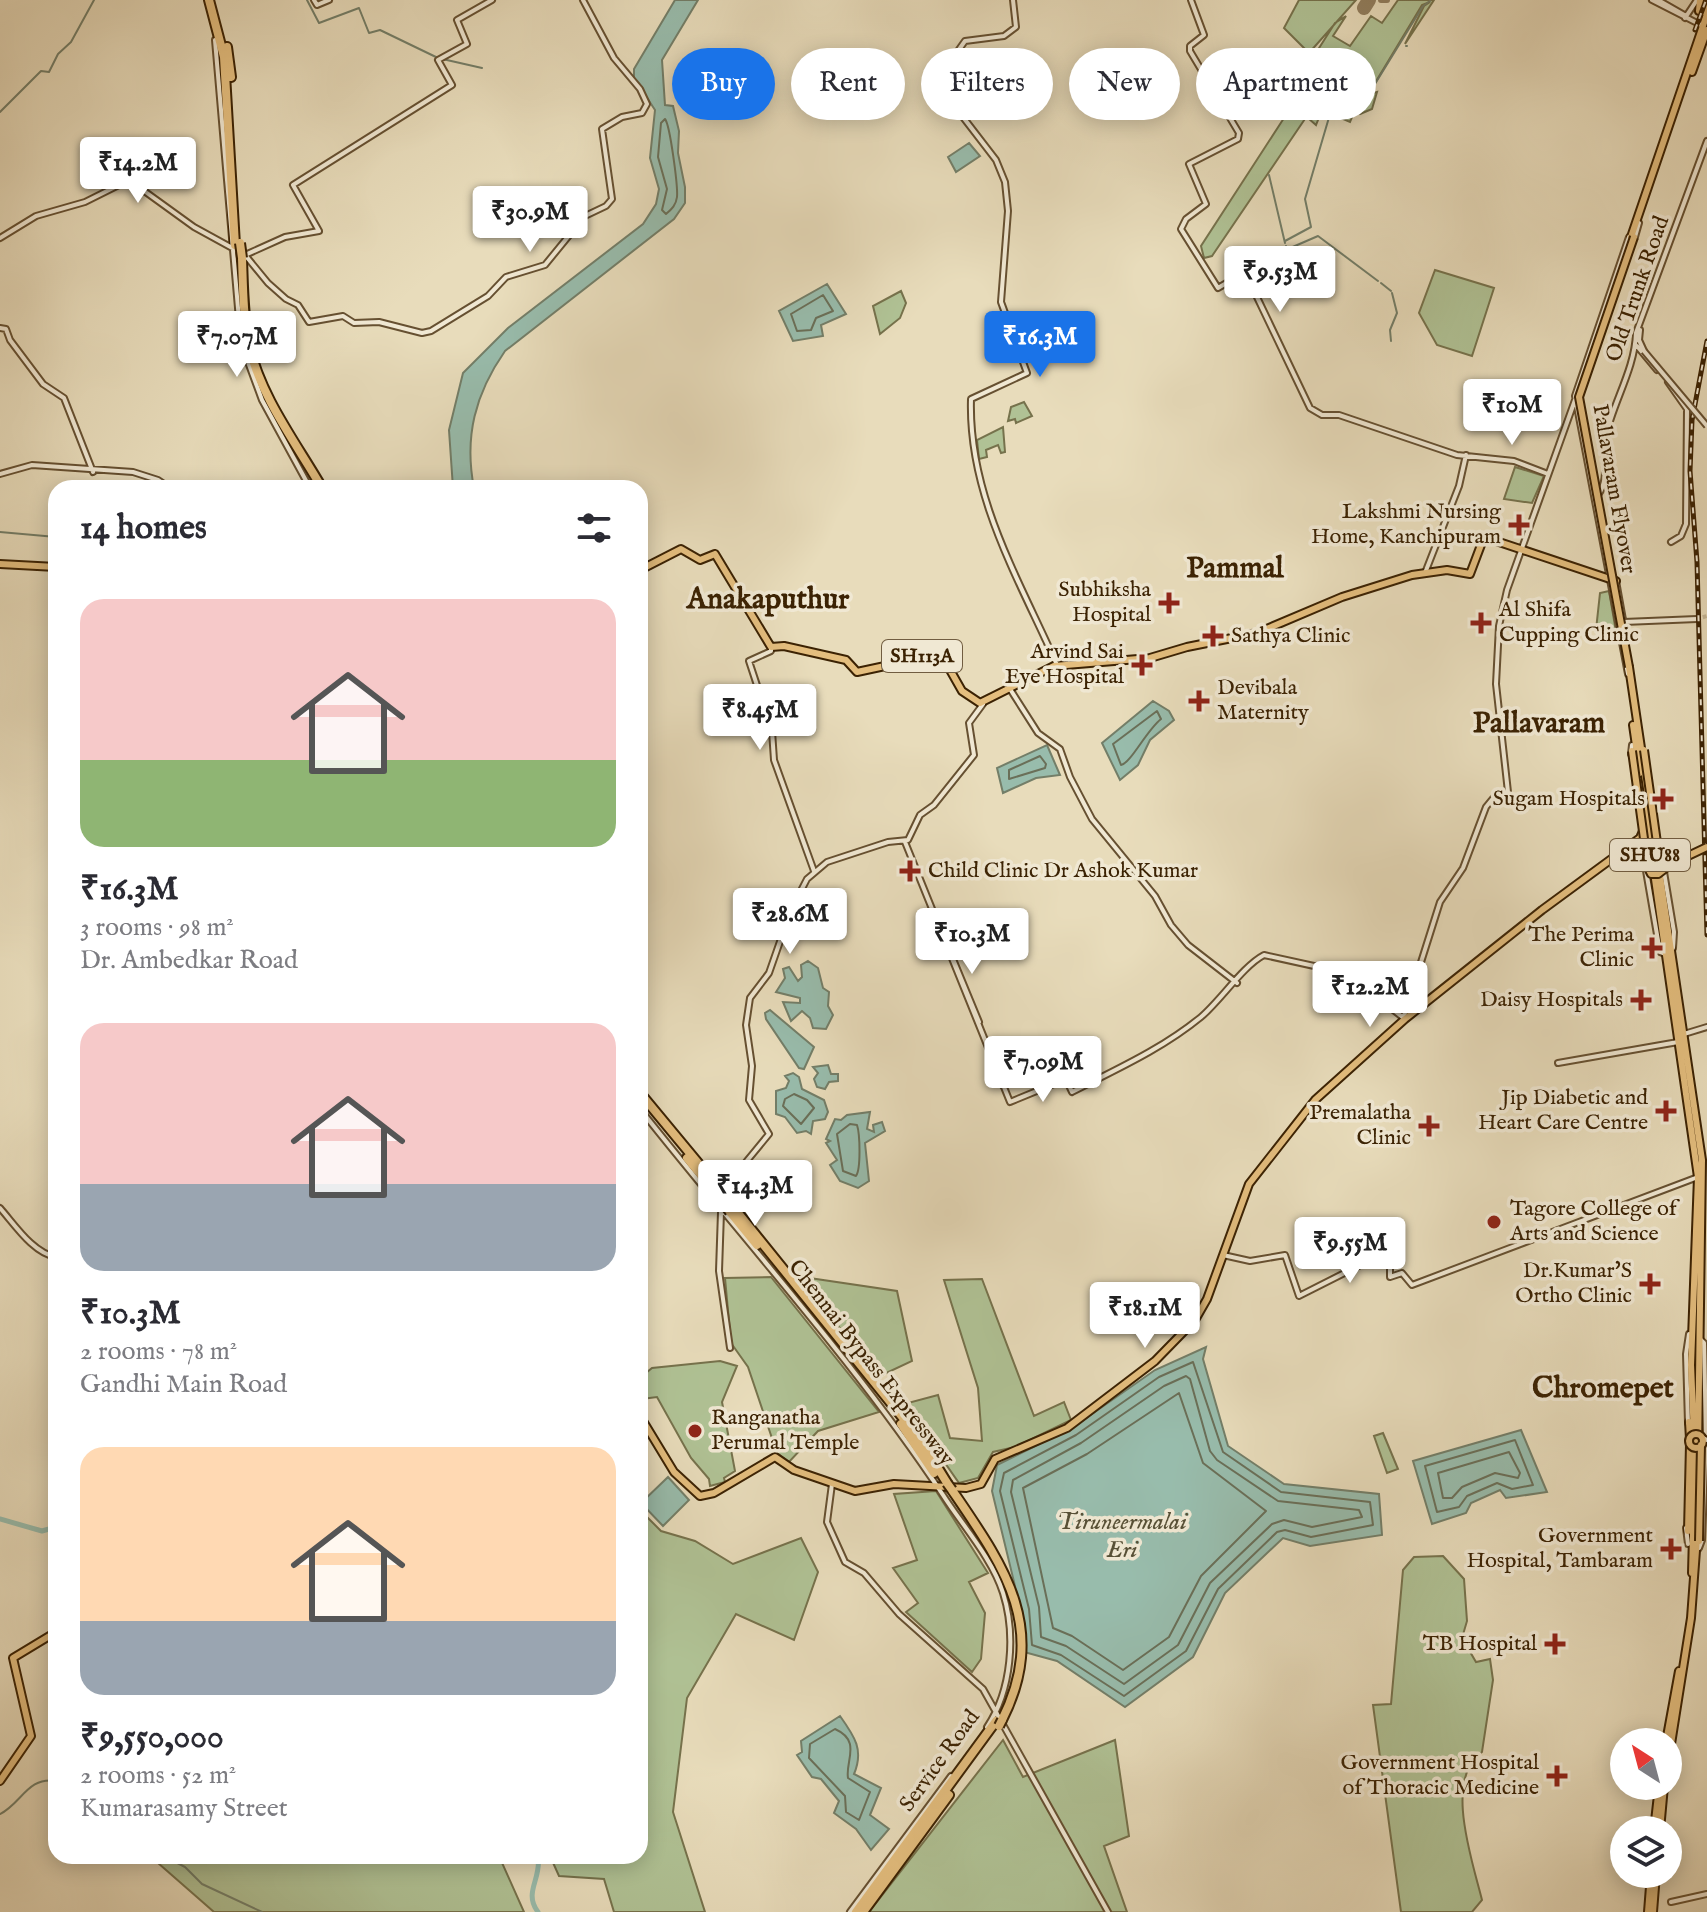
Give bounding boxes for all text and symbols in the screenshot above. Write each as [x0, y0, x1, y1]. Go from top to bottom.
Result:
chip: Buy [672, 48, 775, 120]
chip: Rent [791, 48, 905, 120]
chip: Filters [921, 48, 1053, 120]
chip: New [1069, 48, 1180, 120]
chip: Apartment [1196, 48, 1376, 120]
pin: ₹14.2M [73, 137, 203, 205]
text: ₹14.2M [98, 146, 178, 179]
pin: ₹30.9M [465, 186, 595, 254]
text: ₹30.9M [491, 195, 569, 228]
street label: Old Trunk Road [1600, 212, 1676, 366]
pin: ₹9.53M [1215, 246, 1345, 314]
text: ₹9.53M [1242, 255, 1318, 288]
pin: ₹7.07M [172, 311, 302, 379]
pin: ₹16.3M [975, 311, 1105, 379]
text: ₹7.07M [196, 320, 278, 353]
text: ₹16.3M [1002, 320, 1078, 353]
pin: ₹10M [1465, 379, 1559, 447]
text: ₹10M [1481, 388, 1543, 421]
street label: Pallavaram Flyover [1585, 402, 1643, 576]
place label: Lakshmi Nursing Home, Kanchipuram [1311, 498, 1502, 551]
icon: filters [572, 506, 616, 550]
text: 14 homes [80, 507, 207, 550]
marker: Lakshmi Nursing Home, Kanchipuram [1508, 514, 1530, 536]
district label: Pammal [1186, 550, 1285, 588]
place label: Subhiksha Hospital [1058, 576, 1151, 629]
district label: Anakaputhur [686, 581, 850, 619]
marker: Subhiksha Hospital [1158, 592, 1180, 614]
place label: Al Shifa Cupping Clinic [1498, 596, 1639, 649]
marker: Al Shifa Cupping Clinic [1470, 612, 1492, 634]
place label: Sathya Clinic [1231, 622, 1350, 650]
marker: Sathya Clinic [1202, 625, 1224, 647]
place label: Arvind Sai Eye Hospital [1005, 638, 1124, 691]
road number: SH113A [882, 640, 962, 672]
icon: home [276, 651, 420, 795]
marker: Arvind Sai Eye Hospital [1131, 654, 1153, 676]
place label: Devibala Maternity [1217, 674, 1309, 727]
pin: ₹8.45M [695, 684, 825, 752]
marker: Devibala Maternity [1188, 690, 1210, 712]
text: ₹8.45M [721, 693, 799, 726]
district label: Pallavaram [1473, 705, 1605, 743]
place label: Sugam Hospitals [1492, 785, 1645, 813]
marker: Sugam Hospitals [1652, 788, 1674, 810]
road number: SHU88 [1610, 839, 1690, 871]
place label: Child Clinic Dr Ashok Kumar [928, 857, 1198, 885]
marker: Child Clinic Dr Ashok Kumar [899, 860, 921, 882]
text: ₹16.3M [80, 868, 178, 911]
pin: ₹28.6M [725, 888, 855, 956]
text: ₹28.6M [751, 897, 829, 930]
pin: ₹10.3M [907, 908, 1037, 976]
text: 3 rooms · 98 m² [80, 911, 234, 944]
text: ₹10.3M [934, 917, 1010, 950]
place label: The Perima Clinic [1528, 921, 1634, 974]
marker: The Perima Clinic [1641, 937, 1663, 959]
text: Dr. Ambedkar Road [80, 944, 298, 977]
pin: ₹12.2M [1305, 961, 1435, 1029]
text: ₹12.2M [1331, 970, 1409, 1003]
place label: Daisy Hospitals [1480, 986, 1623, 1014]
marker: Daisy Hospitals [1630, 989, 1652, 1011]
pin: ₹7.09M [978, 1036, 1108, 1104]
text: ₹7.09M [1002, 1045, 1084, 1078]
icon: home [276, 1075, 420, 1219]
place label: Jip Diabetic and Heart Care Centre [1478, 1084, 1648, 1137]
place label: Premalatha Clinic [1309, 1099, 1411, 1152]
marker: Jip Diabetic and Heart Care Centre [1655, 1100, 1677, 1122]
marker: Premalatha Clinic [1418, 1115, 1440, 1137]
pin: ₹14.3M [690, 1160, 820, 1228]
text: ₹14.3M [716, 1169, 794, 1202]
place label: Tagore College of Arts and Science [1509, 1195, 1681, 1248]
marker: Tagore College of Arts and Science [1485, 1213, 1503, 1231]
pin: ₹9.55M [1285, 1217, 1415, 1285]
text: ₹9.55M [1312, 1226, 1388, 1259]
street label: Chennai Bypass Expressway [782, 1254, 960, 1472]
place label: Dr.Kumar'S Ortho Clinic [1515, 1257, 1632, 1310]
marker: Dr.Kumar'S Ortho Clinic [1639, 1273, 1661, 1295]
pin: ₹18.1M [1080, 1282, 1210, 1350]
text: ₹18.1M [1108, 1291, 1182, 1324]
text: ₹10.3M [80, 1292, 181, 1335]
text: 2 rooms · 78 m² [80, 1335, 237, 1368]
text: Gandhi Main Road [80, 1368, 287, 1401]
district label: Chromepet [1532, 1370, 1675, 1408]
place label: Ranganatha Perumal Temple [711, 1404, 859, 1457]
marker: Ranganatha Perumal Temple [686, 1422, 704, 1440]
icon: home [276, 1499, 420, 1643]
water label: Tiruneermalai Eri [1057, 1507, 1189, 1566]
place label: Government Hospital, Tambaram [1466, 1522, 1653, 1575]
marker: Government Hospital, Tambaram [1660, 1538, 1682, 1560]
place label: TB Hospital [1423, 1630, 1537, 1658]
marker: TB Hospital [1544, 1633, 1566, 1655]
street label: Service Road [894, 1704, 986, 1817]
text: ₹9,550,000 [80, 1716, 224, 1759]
north arrow [1610, 1728, 1682, 1800]
map controls [1610, 1728, 1682, 1888]
place label: Government Hospital of Thoracic Medicine [1340, 1749, 1539, 1802]
text: 2 rooms · 52 m² [80, 1759, 236, 1792]
marker: Government Hospital of Thoracic Medicine [1546, 1765, 1568, 1787]
text: Kumarasamy Street [80, 1792, 288, 1825]
button: layers [1610, 1816, 1682, 1888]

